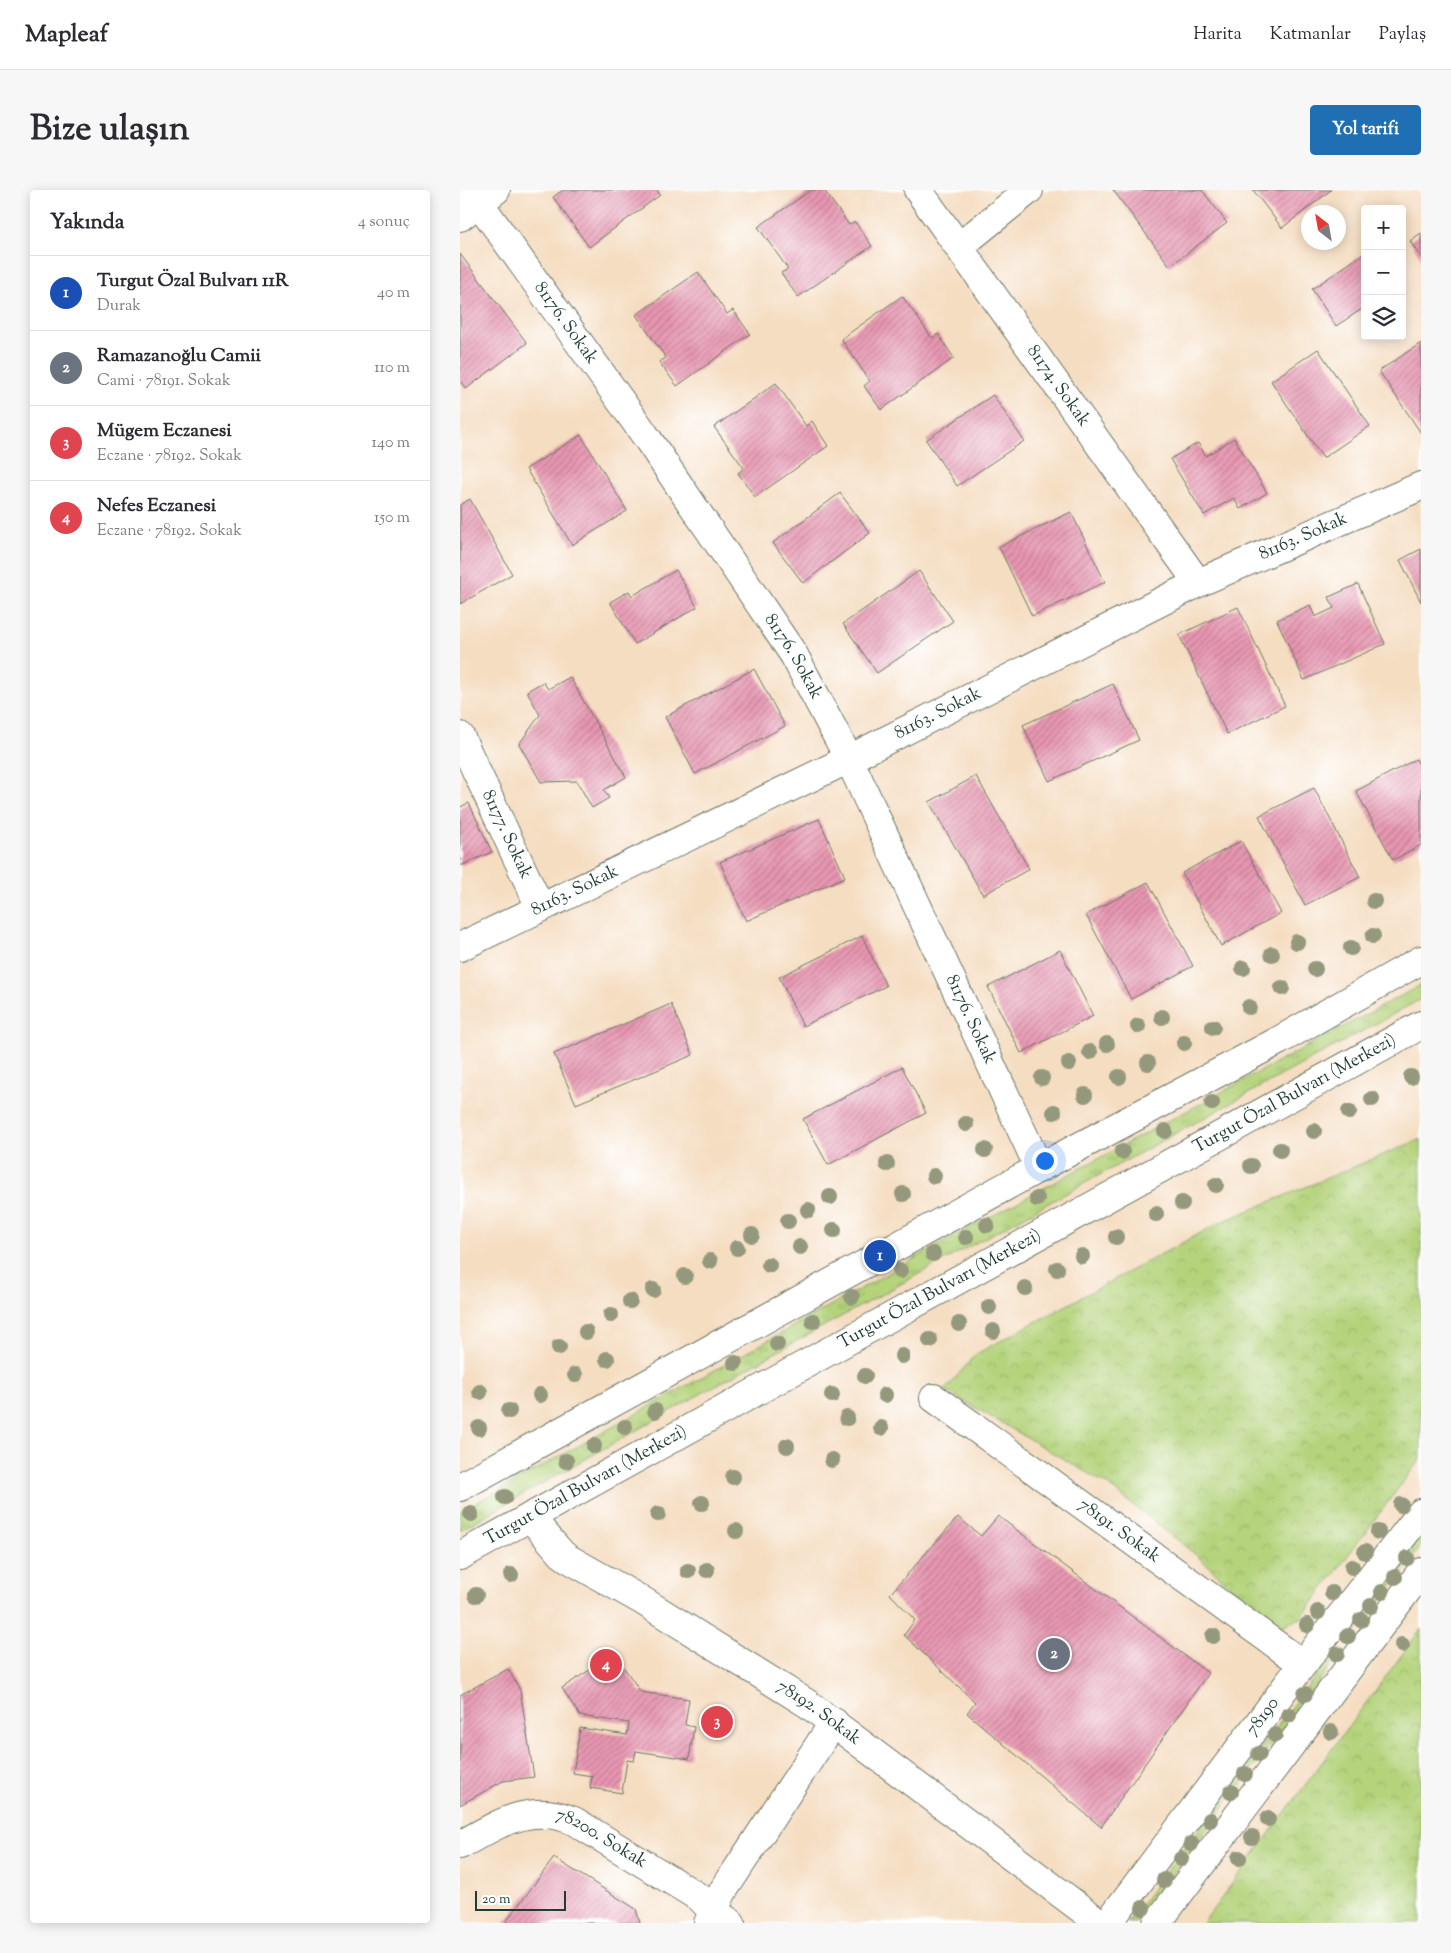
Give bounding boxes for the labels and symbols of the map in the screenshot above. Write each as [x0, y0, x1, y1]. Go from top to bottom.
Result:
north arrow [1301, 205, 1346, 250]
street label: 81176. Sokak [527, 277, 604, 370]
street label: 81174. Sokak [1020, 340, 1096, 433]
street label: 81163. Sokak [1255, 506, 1352, 568]
street label: 81176. Sokak [757, 609, 829, 705]
street label: 81163. Sokak [890, 681, 986, 747]
street label: 81177. Sokak [474, 786, 538, 884]
street label: 81163. Sokak [527, 859, 624, 924]
street label: 81176. Sokak [938, 971, 1002, 1069]
street label: Turgut Özal Bulvarı (Merkezi) [1189, 1028, 1401, 1161]
your location [1032, 1148, 1058, 1174]
street label: Turgut Özal Bulvarı (Merkezi) [834, 1223, 1046, 1356]
pin: 1 [864, 1237, 896, 1275]
street label: Turgut Özal Bulvarı (Merkezi) [480, 1419, 692, 1553]
street label: 78191. Sokak [1073, 1493, 1166, 1570]
pin: 2 [1038, 1635, 1070, 1673]
pin: 4 [590, 1646, 622, 1684]
street label: 78192. Sokak [771, 1674, 866, 1752]
street label: 78190 [1240, 1692, 1286, 1742]
pin: 3 [701, 1703, 733, 1741]
street label: 78200. Sokak [553, 1803, 652, 1875]
scale bar [475, 1888, 566, 1911]

